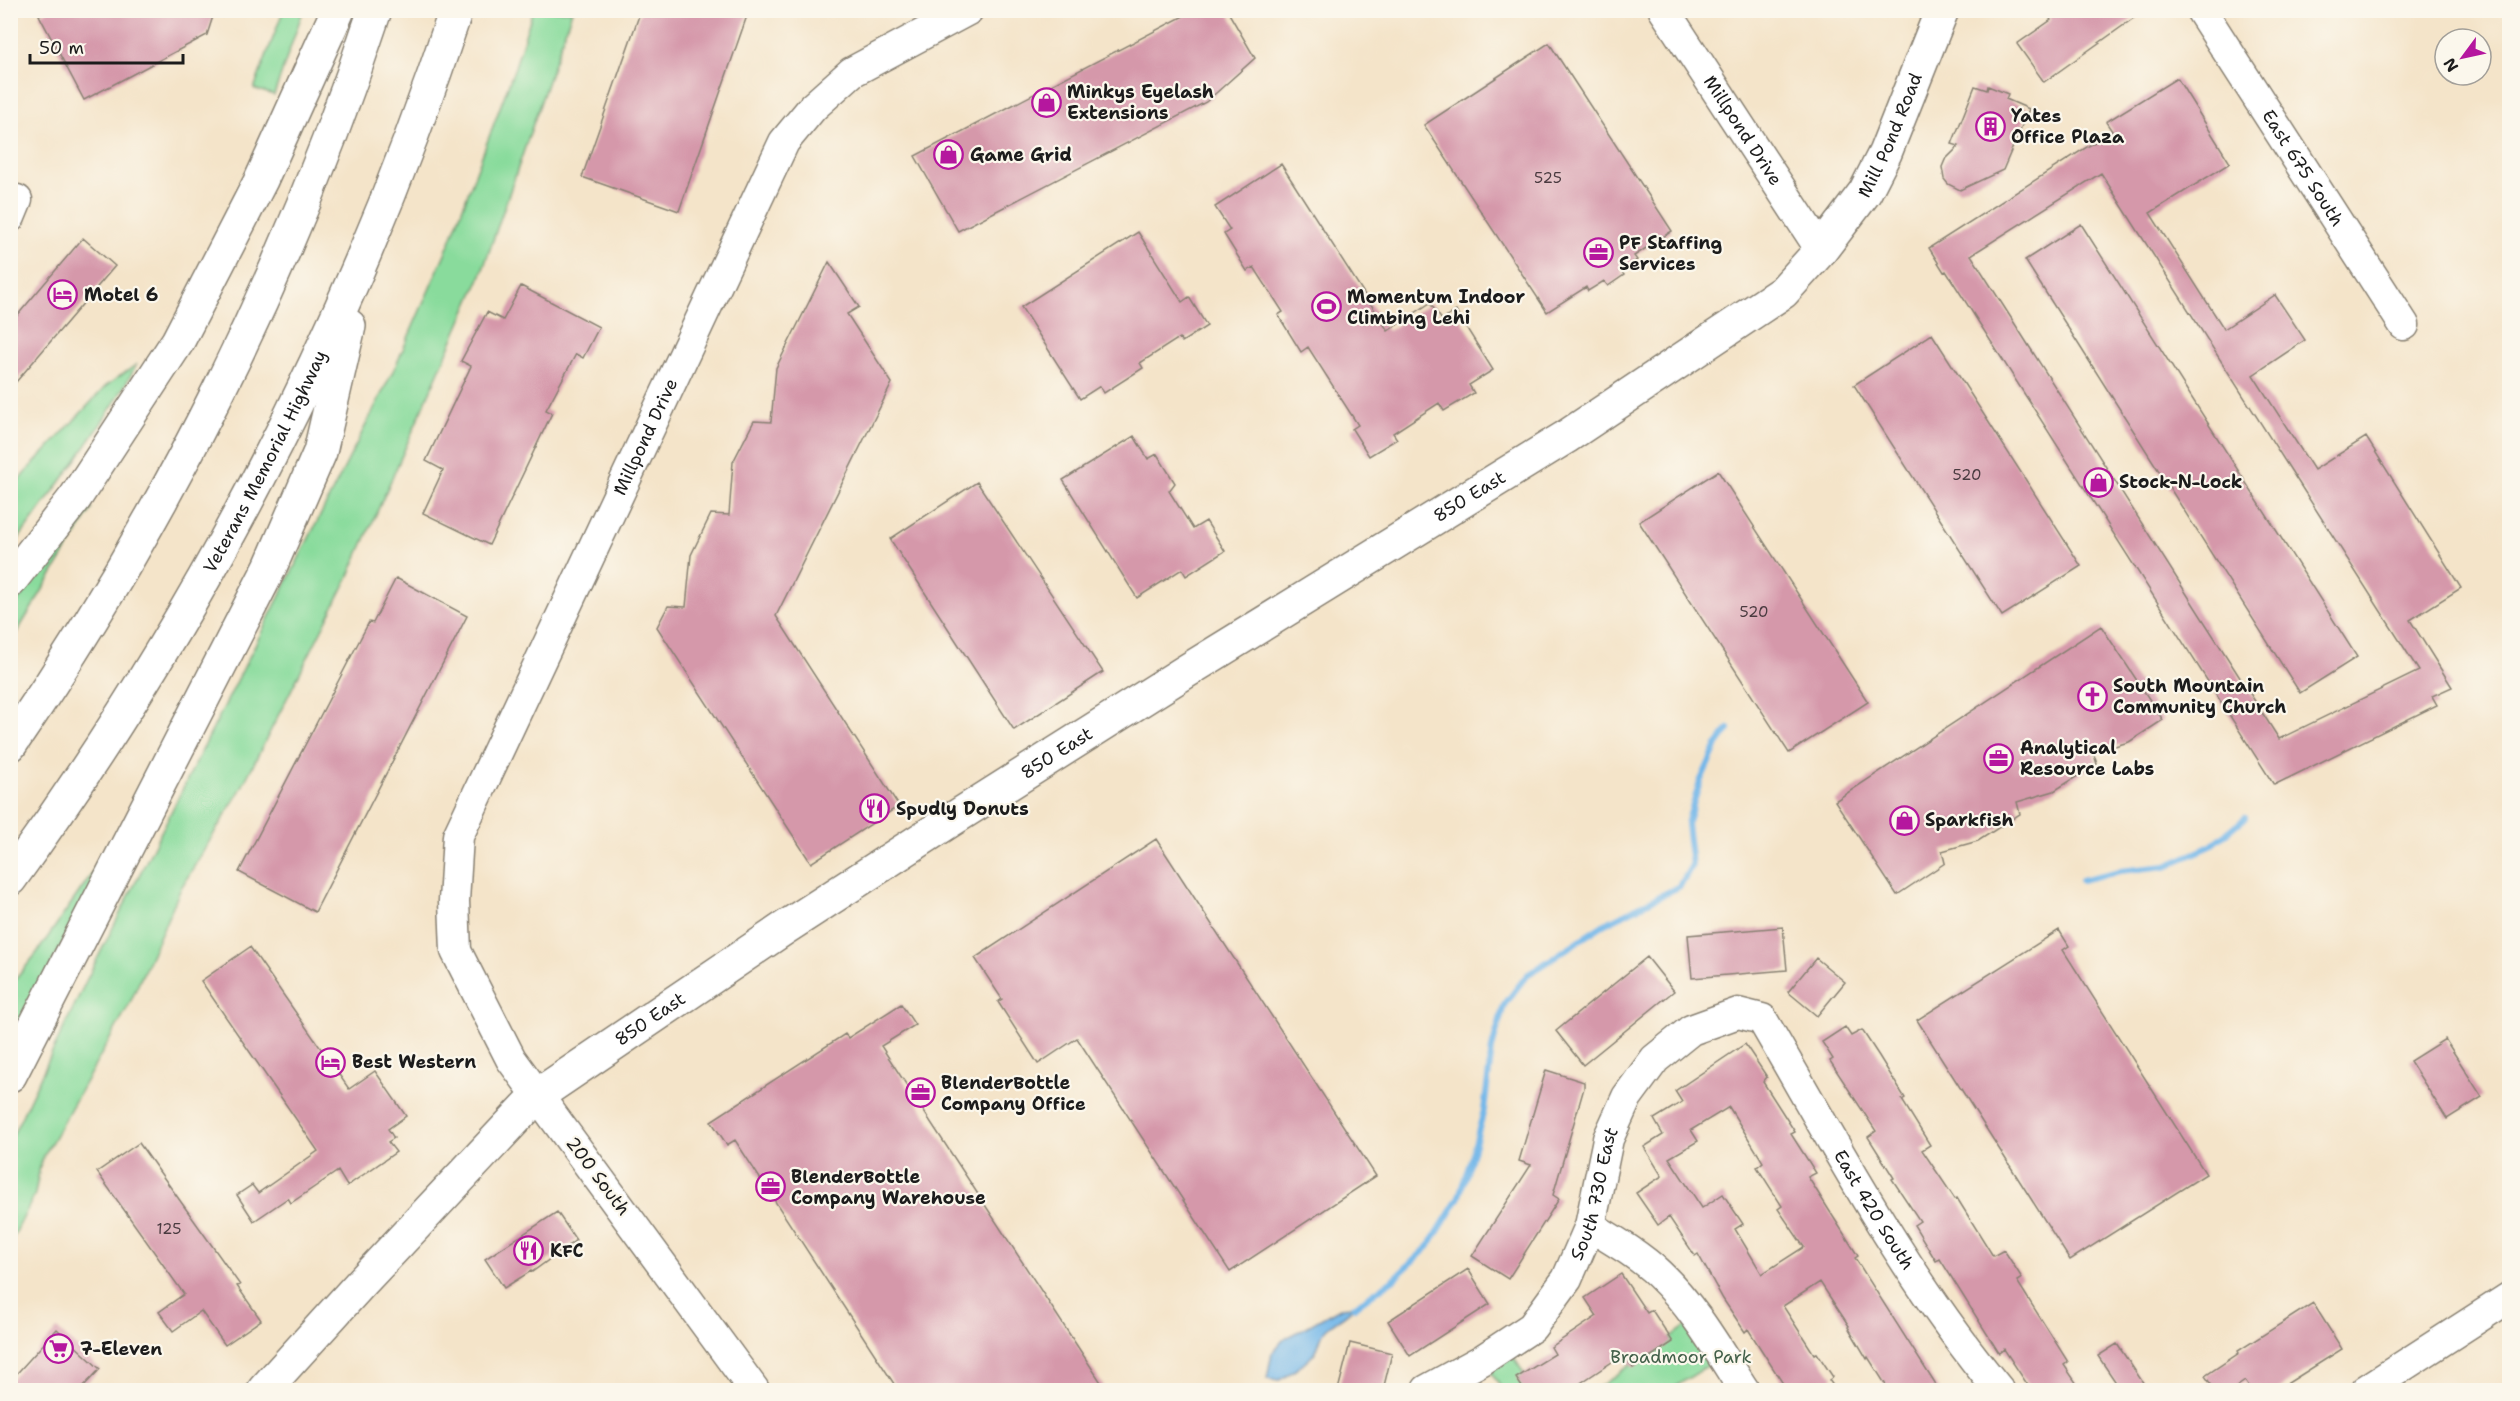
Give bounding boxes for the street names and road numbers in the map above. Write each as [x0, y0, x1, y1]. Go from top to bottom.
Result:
street label: Mill Pond Road [1852, 69, 1928, 202]
street label: Millpond Drive [1698, 71, 1788, 190]
street label: East 675 South [2256, 105, 2349, 231]
street label: Veterans Memorial Highway [198, 346, 332, 577]
street label: Millpond Drive [608, 374, 683, 499]
street label: 850 East [1429, 465, 1510, 528]
street label: 850 East [1016, 721, 1097, 785]
street label: 850 East [610, 987, 690, 1052]
street label: South 730 East [1565, 1123, 1624, 1264]
street label: 200 South [560, 1132, 636, 1220]
street label: East 420 South [1828, 1145, 1920, 1274]

